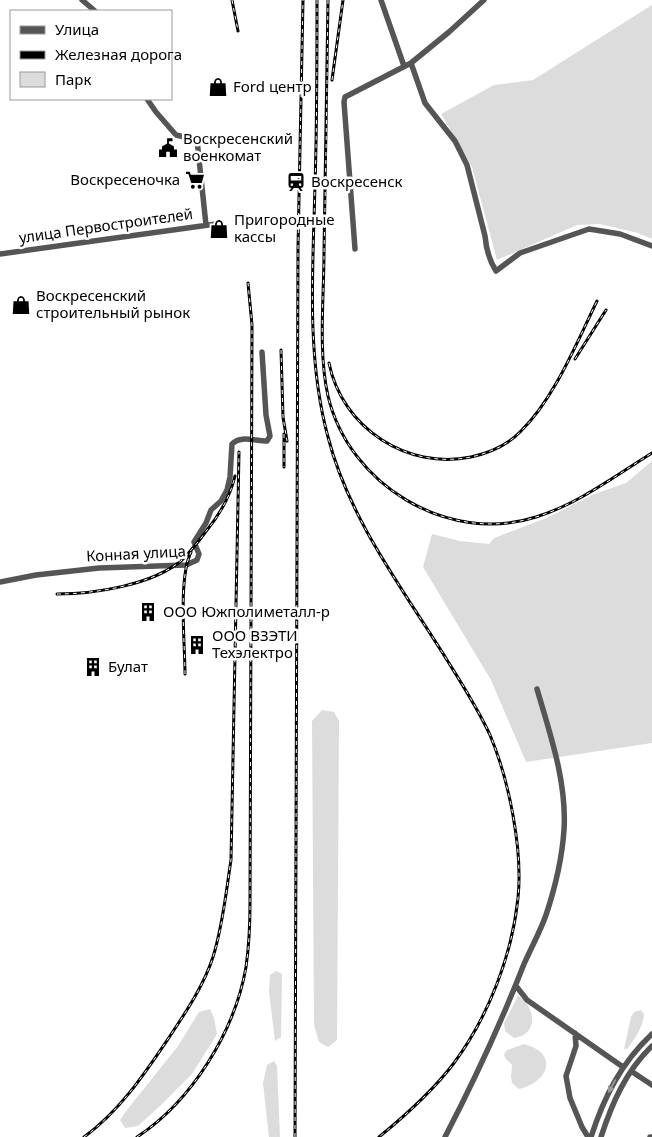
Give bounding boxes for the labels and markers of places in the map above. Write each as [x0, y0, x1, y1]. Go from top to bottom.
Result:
shop icon: Ford центр [207, 76, 229, 98]
place label: Ford центр [233, 76, 312, 96]
place label: Воскресенский военкомат [183, 128, 293, 165]
public building icon: Воскресенский военкомат [157, 137, 179, 159]
place label: Воскресеночка [70, 169, 180, 189]
supermarket icon: Воскресеночка [184, 169, 206, 191]
station icon: Воскресенск [285, 171, 307, 193]
place label: Воскресенск [311, 171, 403, 191]
place label: Пригородные кассы [234, 209, 335, 246]
shop icon: Пригородные кассы [208, 218, 230, 240]
place label: Воскресенский строительный рынок [36, 285, 190, 322]
shop icon: Воскресенский строительный рынок [10, 294, 32, 316]
building icon: ООО Южполиметалл-р [137, 601, 159, 623]
place label: ООО Южполиметалл-р [163, 601, 330, 621]
place label: ООО ВЗЭТИ Техэлектро [212, 625, 298, 662]
building icon: ООО ВЗЭТИ Техэлектро [186, 634, 208, 656]
building icon: Булат [82, 656, 104, 678]
place label: Булат [108, 656, 148, 676]

